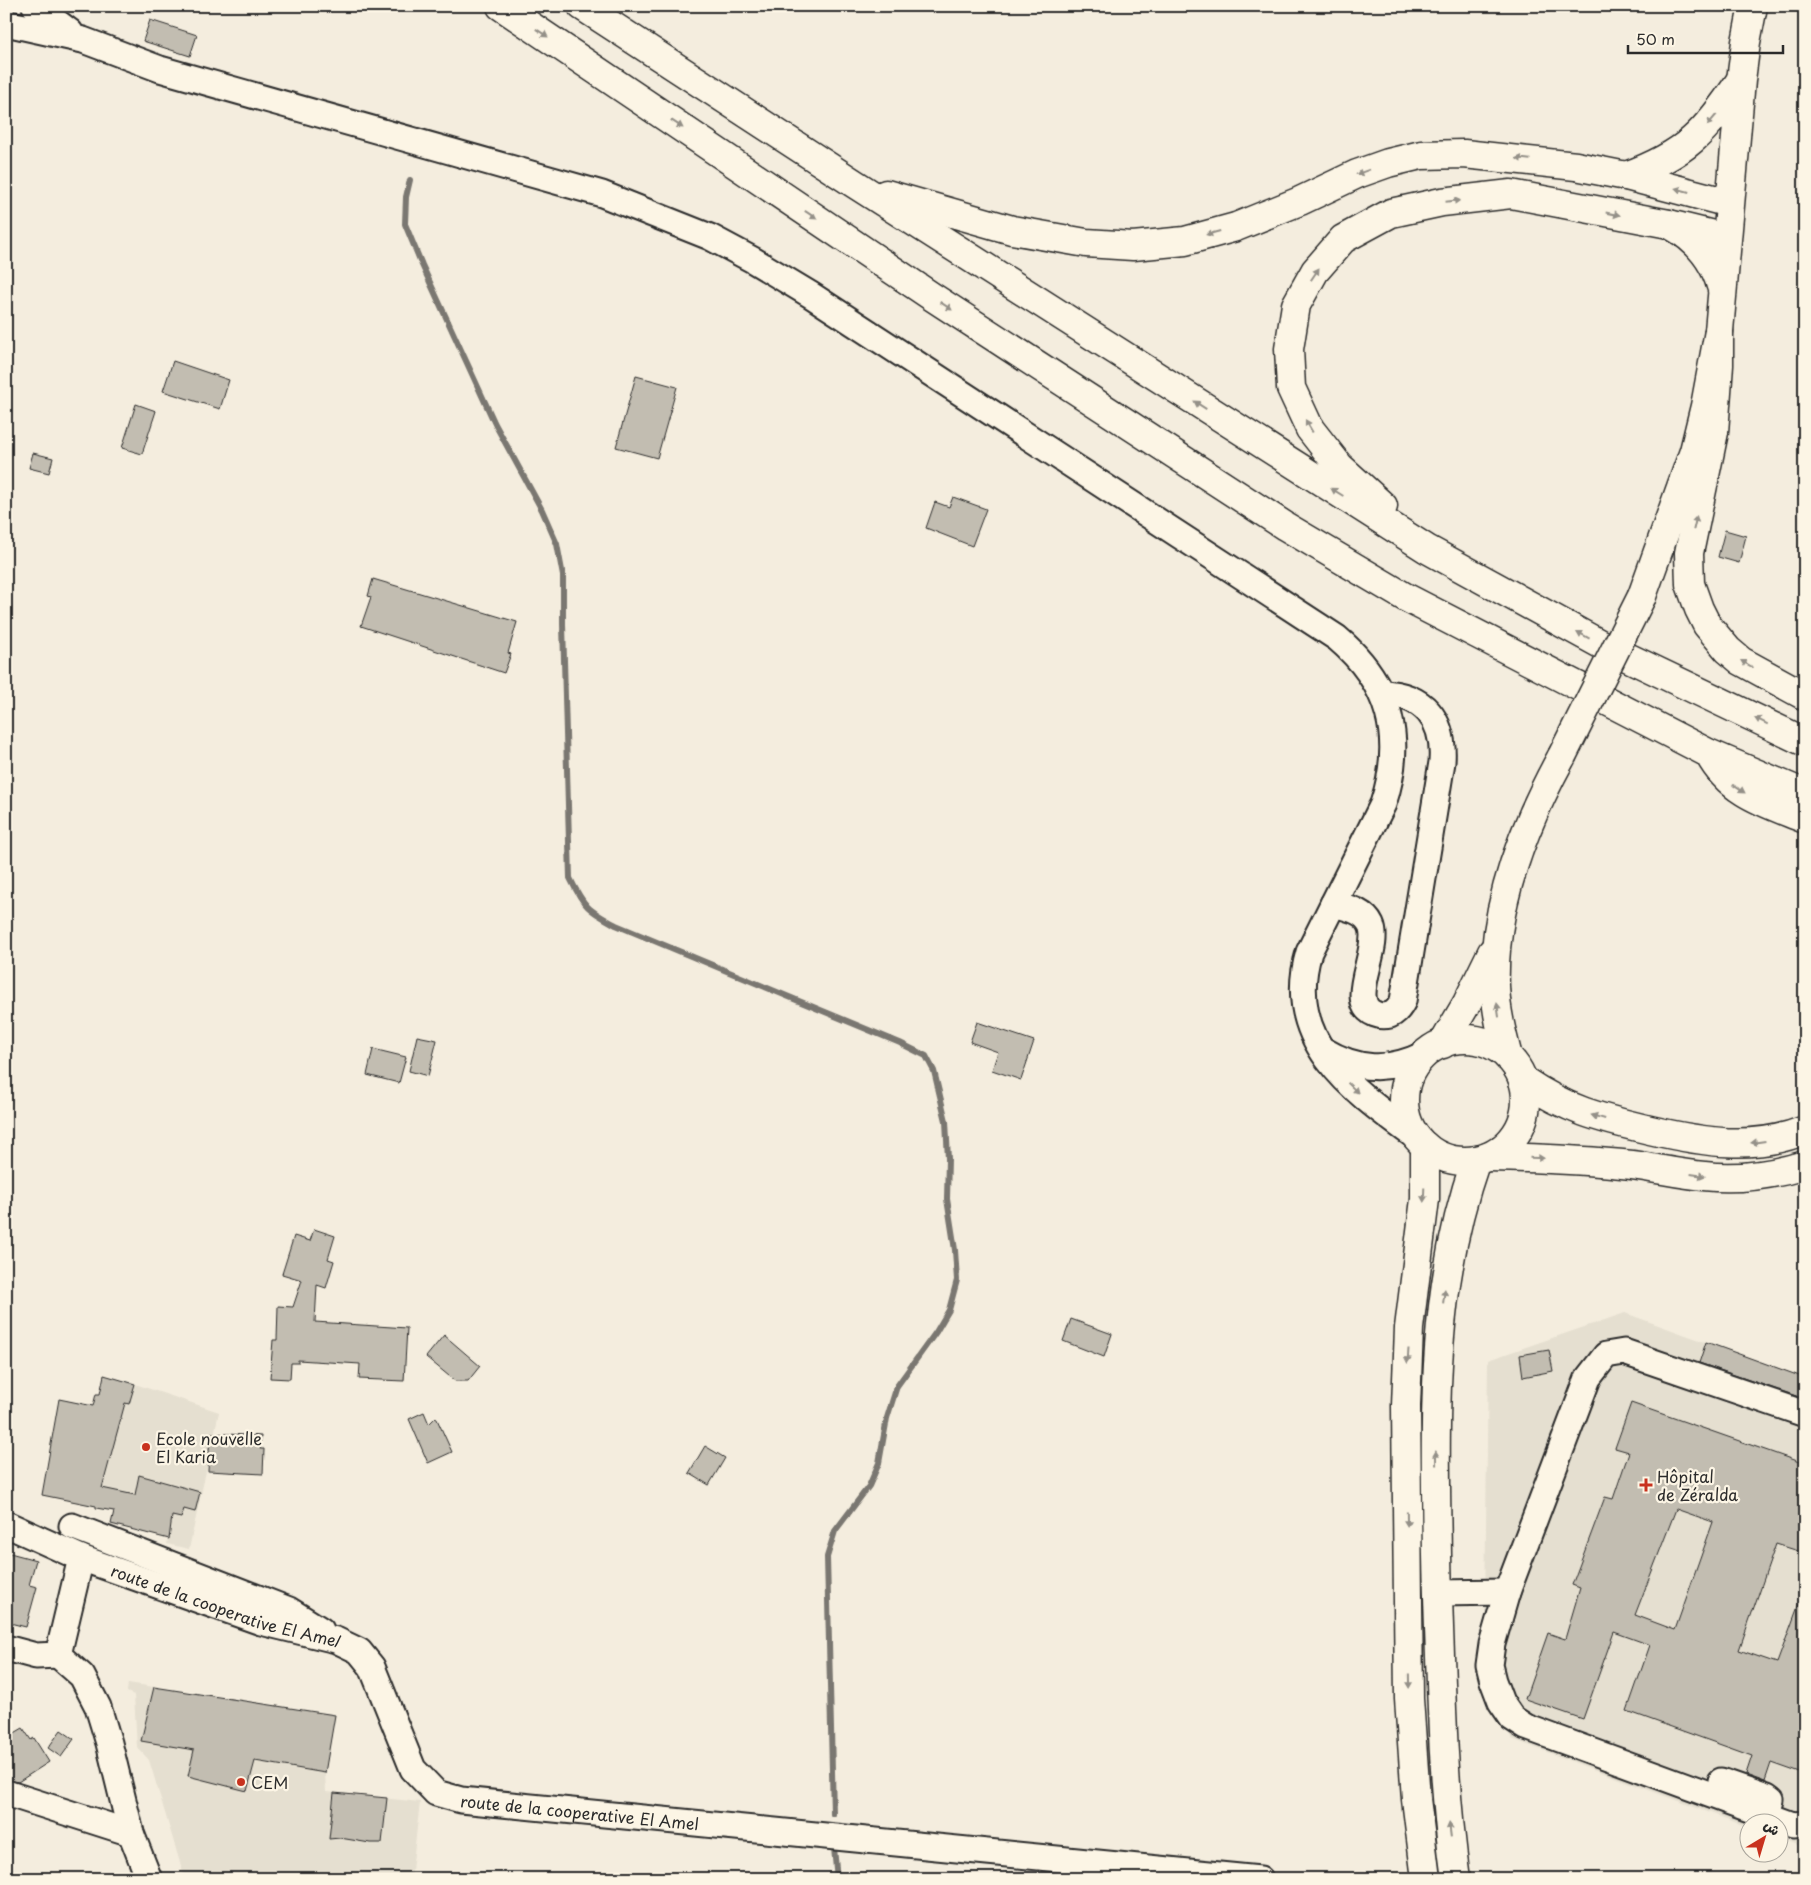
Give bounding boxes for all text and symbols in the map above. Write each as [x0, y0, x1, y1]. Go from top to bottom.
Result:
scale bar [1628, 22, 1784, 54]
text: 50 m [1636, 27, 1675, 50]
one-way arrow [536, 28, 549, 37]
one-way arrow [1707, 113, 1718, 126]
one-way arrow [670, 119, 684, 129]
one-way arrow [1515, 155, 1531, 163]
one-way arrow [1356, 169, 1371, 176]
one-way arrow [1675, 186, 1690, 194]
one-way arrow [1445, 197, 1461, 205]
one-way arrow [805, 210, 818, 220]
one-way arrow [1606, 210, 1622, 218]
one-way arrow [1206, 230, 1221, 238]
one-way arrow [1310, 267, 1320, 281]
one-way arrow [939, 301, 953, 311]
one-way arrow [1193, 400, 1206, 410]
one-way arrow [1305, 419, 1314, 432]
one-way arrow [1330, 488, 1343, 497]
one-way arrow [1691, 515, 1699, 531]
one-way arrow [1576, 631, 1591, 639]
one-way arrow [1739, 660, 1754, 668]
one-way arrow [1754, 717, 1768, 725]
one-way arrow [1733, 785, 1746, 794]
one-way arrow [1494, 1001, 1502, 1017]
one-way arrow [1346, 1082, 1358, 1094]
one-way arrow [1590, 1113, 1605, 1121]
one-way arrow [1749, 1138, 1765, 1146]
one-way arrow [1529, 1154, 1545, 1162]
one-way arrow [1691, 1171, 1707, 1179]
one-way arrow [1420, 1187, 1428, 1203]
one-way arrow [1440, 1288, 1448, 1304]
one-way arrow [1403, 1348, 1411, 1364]
place label: Ecole nouvelle El Karia [156, 1426, 262, 1468]
marker: Ecole nouvelle El Karia [140, 1441, 152, 1453]
one-way arrow [1432, 1450, 1440, 1466]
place label: Hôpital de Zéralda [1657, 1464, 1738, 1506]
marker: Hôpital de Zéralda [1639, 1478, 1653, 1492]
one-way arrow [1403, 1511, 1411, 1527]
street label: route de la cooperative El Amel [108, 1558, 345, 1653]
one-way arrow [1405, 1673, 1413, 1689]
place label: CEM [251, 1770, 288, 1794]
marker: CEM [235, 1776, 247, 1788]
street label: route de la cooperative El Amel [459, 1788, 700, 1835]
north arrow [1738, 1812, 1788, 1862]
text: ش [1760, 1814, 1785, 1840]
one-way arrow [1446, 1822, 1454, 1838]

